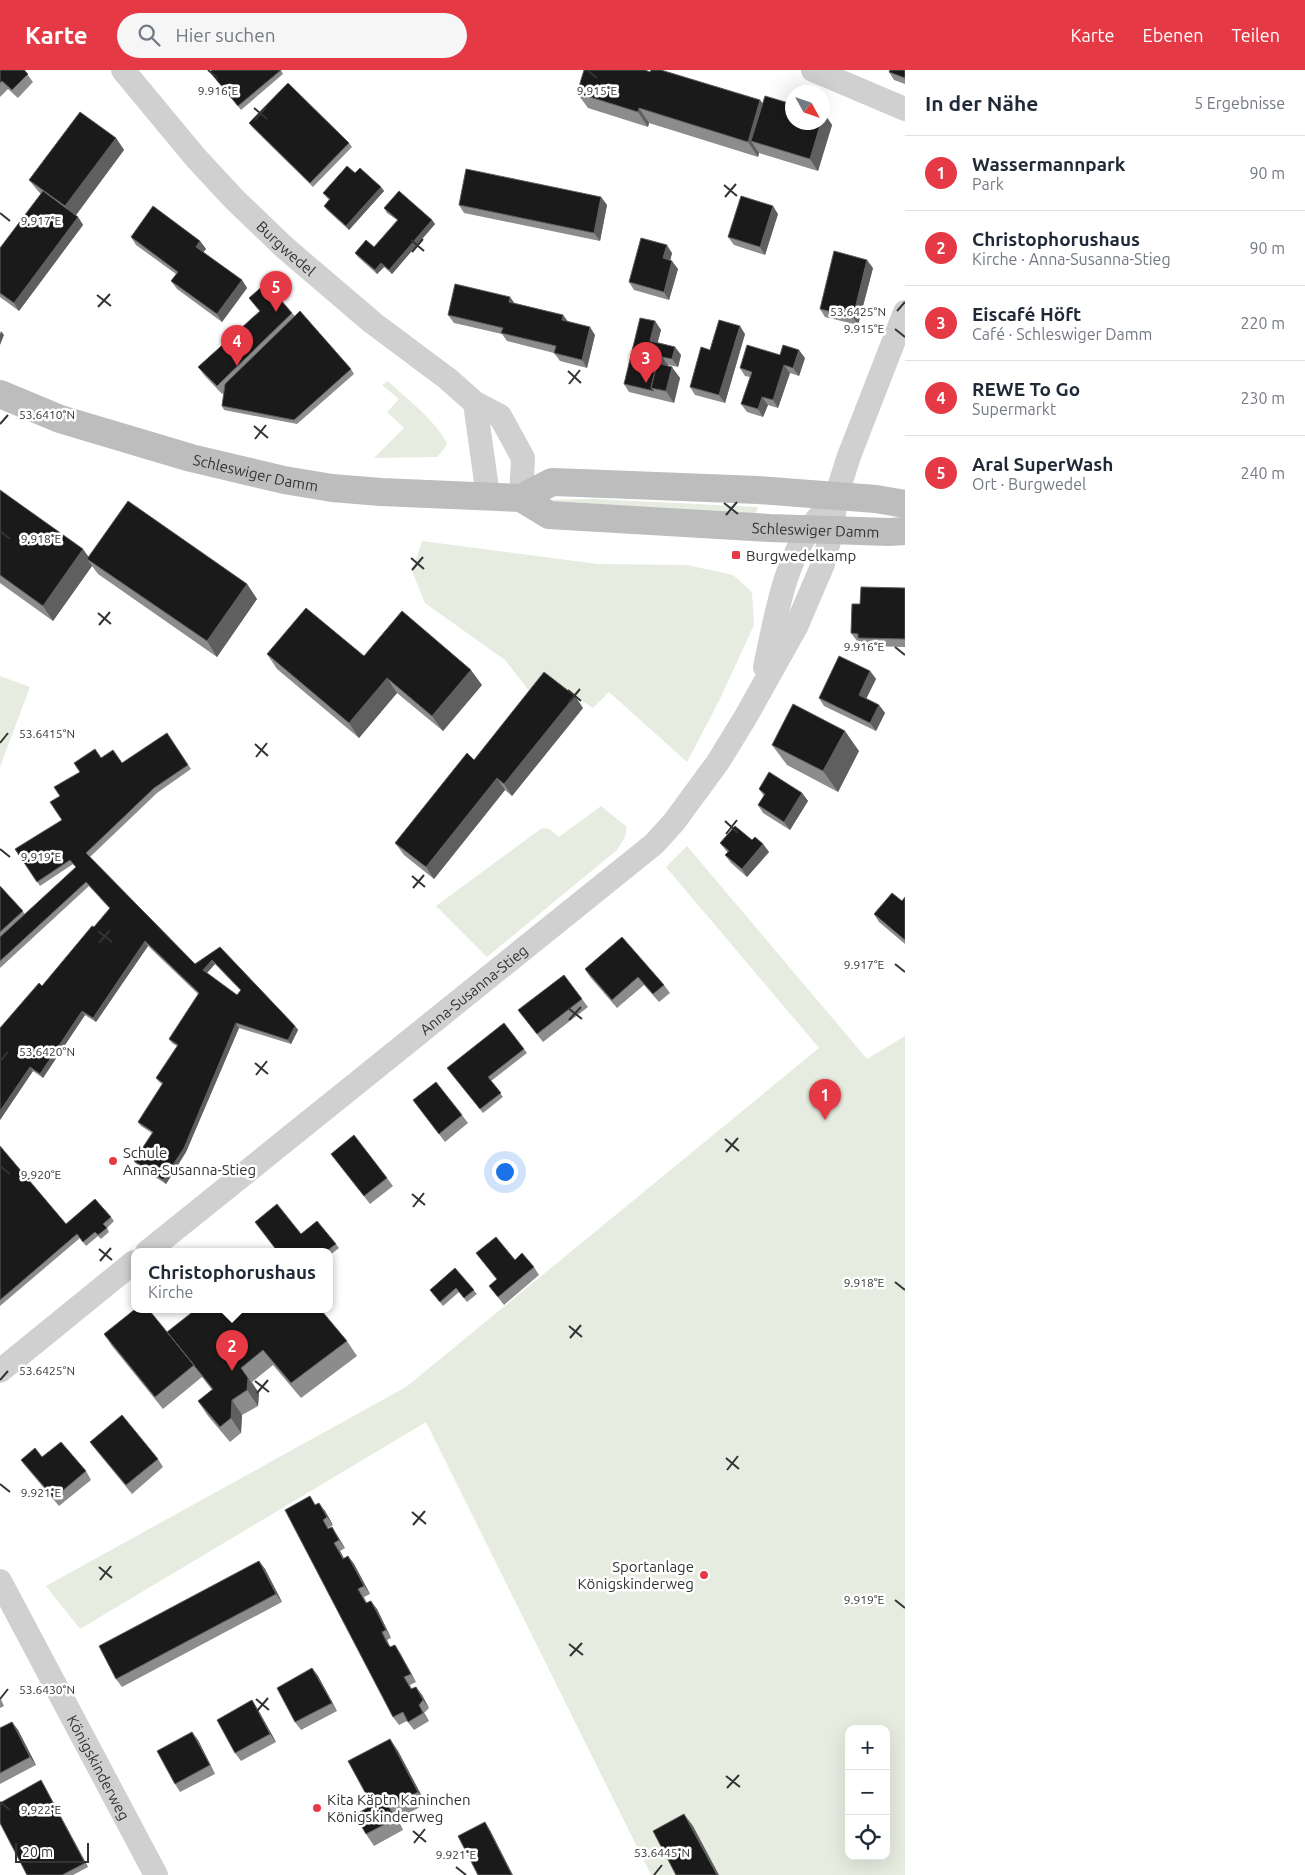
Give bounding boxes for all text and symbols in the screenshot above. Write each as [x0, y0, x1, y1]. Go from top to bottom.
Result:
search box [117, 13, 467, 58]
icon: search [135, 21, 163, 49]
text: Karte [25, 22, 87, 49]
text: Hier suchen [175, 24, 276, 46]
text: Karte [1071, 25, 1115, 45]
text: Ebenen [1143, 25, 1204, 45]
text: Teilen [1232, 25, 1280, 45]
text: 9.916°E [198, 84, 239, 97]
text: 9.915°E [577, 84, 618, 97]
north arrow [785, 85, 830, 130]
text: In der Nähe [925, 91, 1038, 115]
text: 5 Ergebnisse [1194, 94, 1285, 112]
text: Wassermannpark [972, 153, 1126, 175]
text: 1 [936, 164, 946, 182]
text: 90 m [1249, 164, 1285, 182]
text: Park [972, 175, 1004, 193]
text: 9.917°E [21, 214, 62, 227]
street label: Burgwedel [253, 217, 319, 279]
text: Christophorushaus [972, 228, 1140, 250]
text: 2 [936, 239, 946, 257]
text: 90 m [1249, 239, 1285, 257]
text: Kirche · Anna-Susanna-Stieg [972, 250, 1171, 268]
pin: 5 [260, 271, 292, 312]
text: Eiscafé Höft [972, 303, 1081, 325]
text: 53.6425°N [830, 305, 886, 318]
text: 3 [936, 314, 946, 332]
text: 220 m [1240, 314, 1285, 332]
text: 9.915°E [844, 322, 885, 335]
pin: 4 [221, 325, 253, 366]
text: Café · Schleswiger Damm [972, 325, 1152, 343]
pin: 3 [630, 342, 662, 383]
text: REWE To Go [972, 378, 1080, 400]
text: 4 [936, 389, 946, 407]
text: 230 m [1240, 389, 1285, 407]
text: Supermarkt [972, 400, 1056, 418]
text: 53.6410°N [19, 408, 75, 421]
street label: Schleswiger Damm [191, 450, 320, 494]
text: Aral SuperWash [972, 453, 1113, 475]
text: 5 [936, 464, 946, 482]
text: 240 m [1240, 464, 1285, 482]
text: Ort · Burgwedel [972, 475, 1086, 493]
street label: Schleswiger Damm [751, 518, 880, 540]
text: 9.918°E [21, 532, 62, 545]
place label: Burgwedelkamp [746, 547, 856, 564]
marker: Burgwedelkamp [730, 549, 742, 561]
text: 9.916°E [844, 640, 885, 653]
text: 53.6415°N [19, 727, 75, 740]
text: 9.919°E [21, 850, 62, 863]
street label: Anna-Susanna-Stieg [416, 941, 531, 1038]
text: 9.917°E [844, 958, 885, 971]
text: 53.6420°N [19, 1045, 75, 1058]
pin: 1 [809, 1079, 841, 1120]
place label: Schule Anna-Susanna-Stieg [123, 1144, 256, 1178]
marker: Schule Anna-Susanna-Stieg [107, 1155, 119, 1167]
your location [492, 1159, 518, 1185]
text: 9.920°E [21, 1168, 62, 1181]
popup [131, 1248, 333, 1313]
text: Christophorushaus [148, 1261, 316, 1283]
text: 9.918°E [844, 1276, 885, 1289]
text: Kirche [148, 1283, 193, 1301]
pin: 2 [216, 1330, 248, 1371]
text: 53.6425°N [19, 1364, 75, 1377]
text: 9.921°E [21, 1486, 62, 1499]
place label: Sportanlage Königskinderweg [578, 1558, 694, 1592]
marker: Sportanlage Königskinderweg [698, 1569, 710, 1581]
text: 9.919°E [844, 1593, 885, 1606]
text: 53.6430°N [19, 1683, 75, 1696]
street label: Königskinderweg [64, 1712, 134, 1823]
map controls [845, 1725, 890, 1860]
button: + [845, 1725, 890, 1770]
button: − [845, 1770, 890, 1815]
place label: Kita Käptn Kaninchen Königskinderweg [327, 1791, 471, 1825]
marker: Kita Käptn Kaninchen Königskinderweg [311, 1802, 323, 1814]
text: 9.922°E [21, 1803, 62, 1816]
button: locate [845, 1815, 890, 1860]
scale bar [15, 1840, 89, 1863]
text: 20 m [22, 1844, 53, 1860]
text: 53.6445°N [634, 1846, 690, 1859]
text: 9.921°E [436, 1848, 477, 1861]

